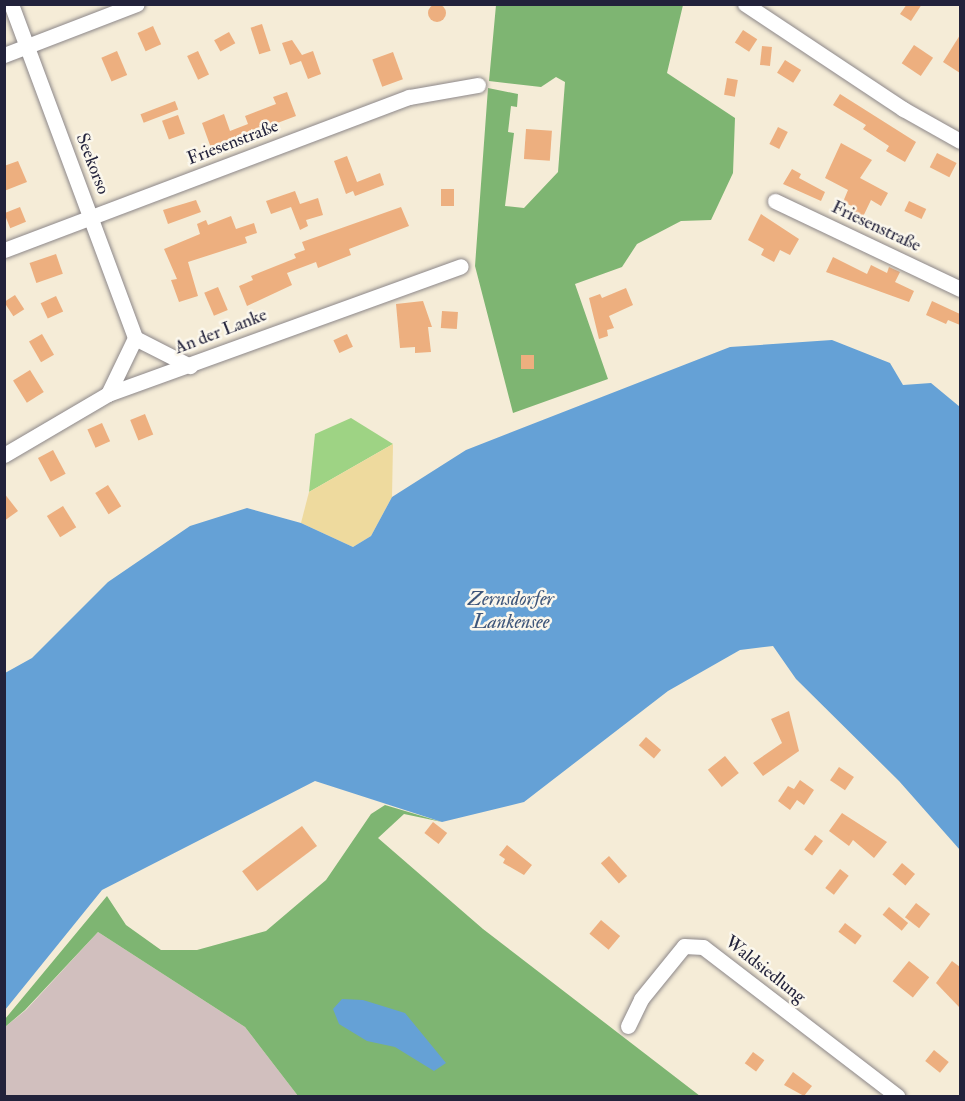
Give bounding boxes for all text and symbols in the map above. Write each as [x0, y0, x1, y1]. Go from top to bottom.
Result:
street label: Friesenstraße [184, 116, 282, 170]
street label: Seekorso [71, 130, 113, 198]
street label: Friesenstraße [828, 197, 924, 257]
street label: An der Lanke [172, 305, 270, 359]
water label: Zernsdorfer Lankensee [468, 587, 554, 634]
street label: Waldsiedlung [720, 932, 810, 1008]

